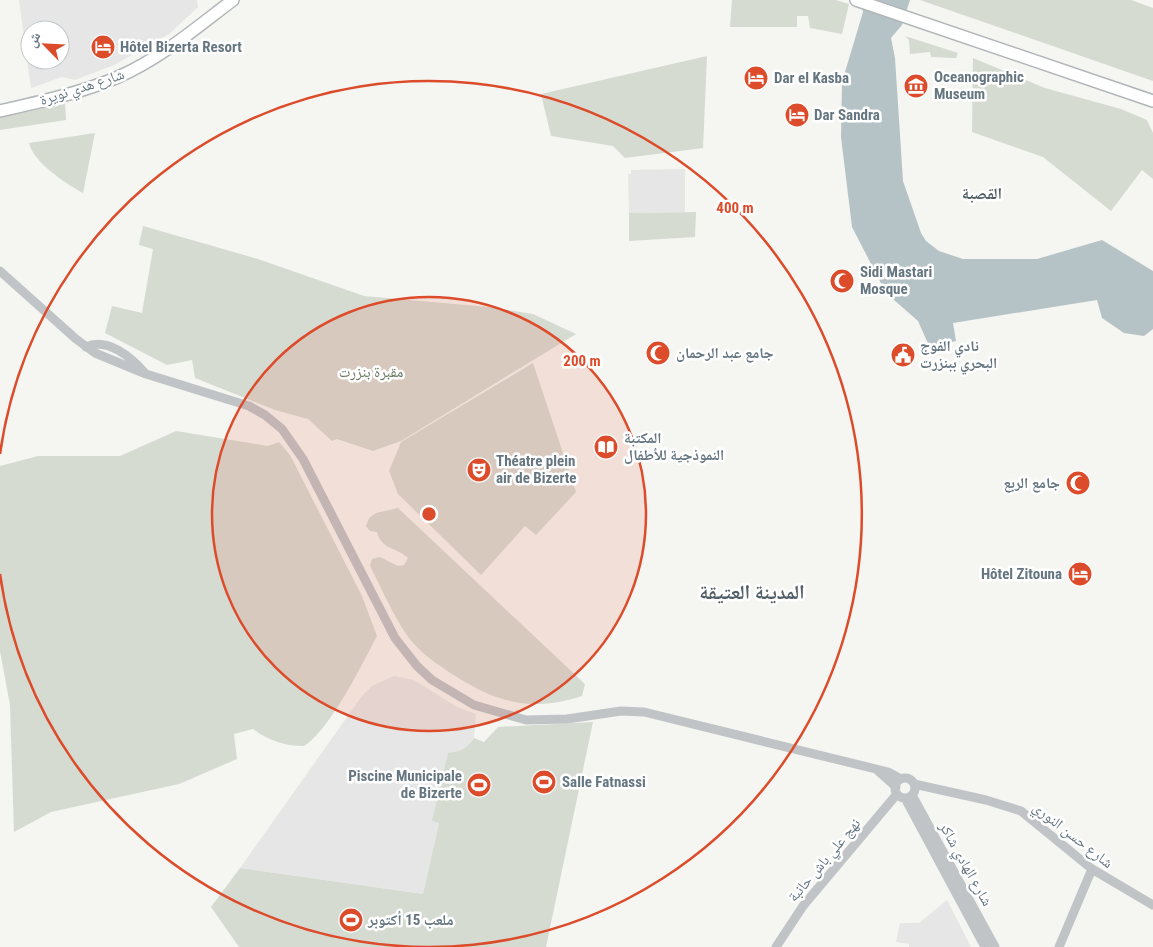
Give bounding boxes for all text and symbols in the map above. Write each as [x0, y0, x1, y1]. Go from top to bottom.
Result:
north arrow [20, 20, 70, 70]
text: ش [23, 30, 44, 50]
hotel icon: Hôtel Bizerta Resort [90, 34, 116, 60]
place label: Hôtel Bizerta Resort [120, 38, 242, 56]
street label: شارع هدي نويرة [37, 65, 128, 112]
hotel icon: Dar el Kasba [743, 65, 769, 91]
place label: Oceanographic Museum [934, 68, 1024, 103]
place label: Dar el Kasba [774, 69, 849, 87]
museum icon: Oceanographic Museum [903, 73, 929, 99]
hotel icon: Dar Sandra [784, 102, 810, 128]
place label: Dar Sandra [814, 106, 880, 124]
district label: القصبة [962, 184, 1002, 203]
text: 400 m [716, 199, 754, 217]
place label: Sidi Mastari Mosque [860, 263, 932, 298]
mosque icon: Sidi Mastari Mosque [829, 268, 855, 294]
place label: نادي الفوج البحري ببنزرت [920, 337, 997, 375]
mosque icon: جامع عبد الرحمان [645, 340, 671, 366]
public building icon: نادي الفوج البحري ببنزرت [890, 342, 916, 368]
place label: جامع عبد الرحمان [676, 344, 774, 363]
text: 200 m [563, 352, 601, 370]
park label: مقبرة بنزرت [339, 363, 403, 381]
place label: المكتبة النموذجية للأطفال [624, 429, 724, 464]
library icon: المكتبة النموذجية للأطفال [593, 434, 619, 460]
place label: Théatre plein air de Bizerte [496, 452, 577, 487]
theatre icon: Théatre plein air de Bizerte [466, 457, 492, 483]
mosque icon: جامع الربع [1065, 470, 1091, 496]
place label: جامع الربع [1004, 474, 1060, 493]
centre of rings [420, 505, 438, 523]
hotel icon: Hôtel Zitouna [1067, 561, 1093, 587]
place label: Hôtel Zitouna [981, 565, 1062, 583]
district label: المدينة العتيقة [699, 580, 805, 604]
place label: Piscine Municipale de Bizerte [348, 767, 462, 802]
sports icon: Salle Fatnassi [531, 769, 557, 795]
sports icon: Piscine Municipale de Bizerte [466, 772, 492, 798]
place label: Salle Fatnassi [562, 773, 646, 791]
street label: شارع حسن النوري [1028, 798, 1117, 874]
street label: نهج علي باش حانبة [784, 815, 866, 907]
street label: شارع الهادي شاكر [933, 818, 996, 911]
sports icon: ملعب 15 أكتوبر [338, 907, 364, 933]
place label: ملعب 15 أكتوبر [367, 911, 454, 929]

